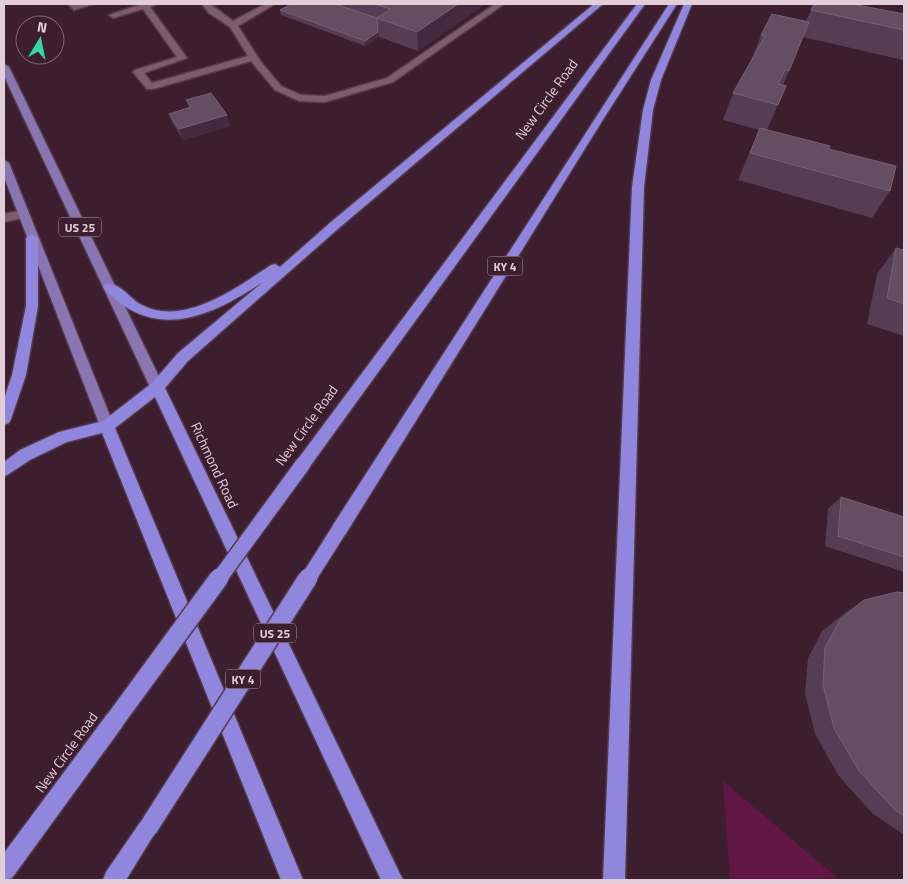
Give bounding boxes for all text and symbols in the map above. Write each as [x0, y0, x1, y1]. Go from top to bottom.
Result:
north arrow [15, 15, 65, 65]
text: N [36, 16, 49, 38]
street label: New Circle Road [509, 54, 583, 144]
road number: US 25 [59, 218, 101, 236]
road number: KY 4 [488, 256, 522, 276]
street label: New Circle Road [269, 380, 343, 470]
street label: Richmond Road [186, 419, 244, 511]
road number: US 25 [254, 624, 296, 642]
road number: KY 4 [226, 670, 260, 689]
street label: New Circle Road [29, 707, 103, 797]

